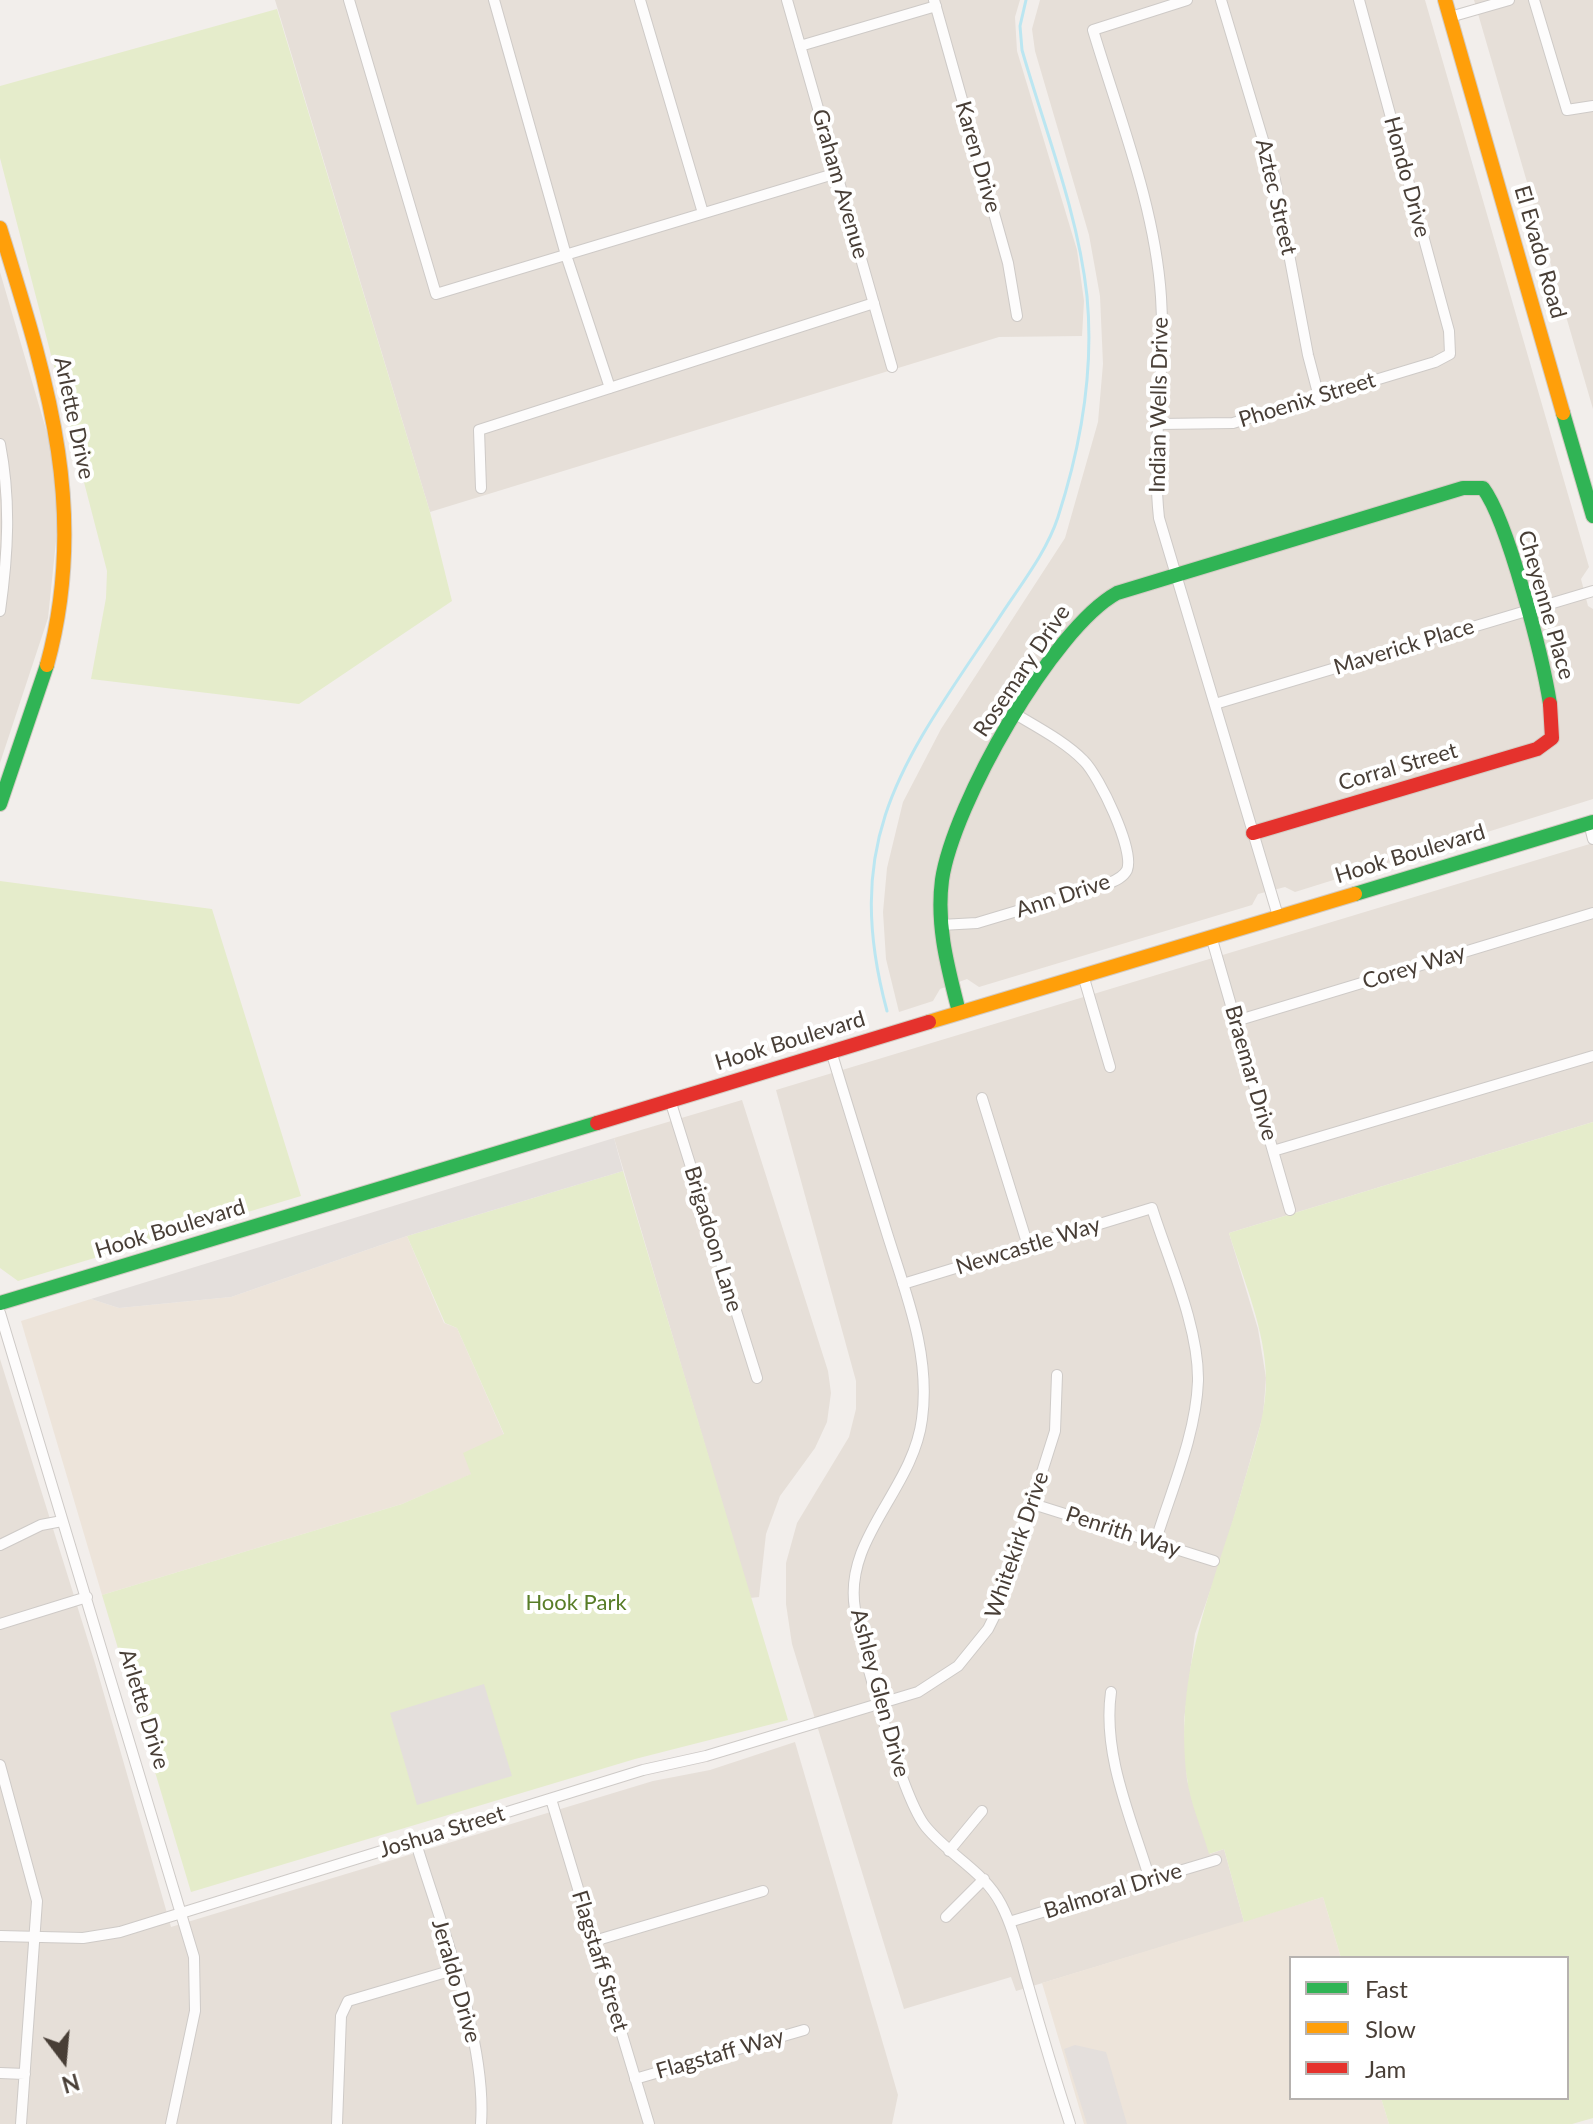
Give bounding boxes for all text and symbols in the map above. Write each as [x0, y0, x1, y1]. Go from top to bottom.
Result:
street label: Karen Drive [949, 98, 1007, 216]
street label: Graham Avenue [806, 106, 874, 262]
street label: Hondo Drive [1378, 114, 1436, 240]
street label: Aztec Street [1250, 136, 1302, 258]
street label: El Evado Road [1508, 183, 1572, 321]
street label: Indian Wells Drive [1144, 317, 1174, 493]
street label: Arlette Drive [48, 354, 100, 482]
street label: Phoenix Street [1235, 367, 1379, 433]
street label: Cheyenne Place [1512, 527, 1580, 683]
street label: Rosemary Drive [968, 600, 1076, 742]
street label: Maverick Place [1331, 613, 1477, 681]
street label: Corral Street [1335, 737, 1461, 797]
street label: Hook Boulevard [1332, 819, 1488, 889]
street label: Ann Drive [1013, 868, 1113, 924]
street label: Corey Way [1359, 939, 1469, 995]
street label: Braemar Drive [1219, 1002, 1283, 1144]
street label: Hook Boulevard [712, 1006, 868, 1076]
street label: Brigadoon Lane [678, 1163, 748, 1315]
street label: Hook Boulevard [92, 1194, 248, 1264]
street label: Newcastle Way [952, 1211, 1104, 1281]
street label: Whitekirk Drive [980, 1468, 1054, 1622]
street label: Penrith Way [1062, 1501, 1184, 1563]
park label: Hook Park [525, 1590, 627, 1616]
street label: Ashley Glen Drive [845, 1606, 915, 1780]
street label: Arlette Drive [113, 1646, 175, 1772]
street label: Joshua Street [376, 1800, 508, 1864]
street label: Balmoral Drive [1041, 1858, 1185, 1924]
street label: Flagstaff Street [566, 1887, 634, 2035]
street label: Jeraldo Drive [426, 1916, 486, 2046]
legend [1289, 1956, 1569, 2100]
text: Fast [1365, 1974, 1408, 2003]
text: Slow [1365, 2014, 1416, 2043]
north arrow [24, 2020, 104, 2100]
street label: Flagstaff Way [653, 2023, 787, 2085]
text: Jam [1365, 2054, 1406, 2083]
text: N [59, 2068, 83, 2099]

